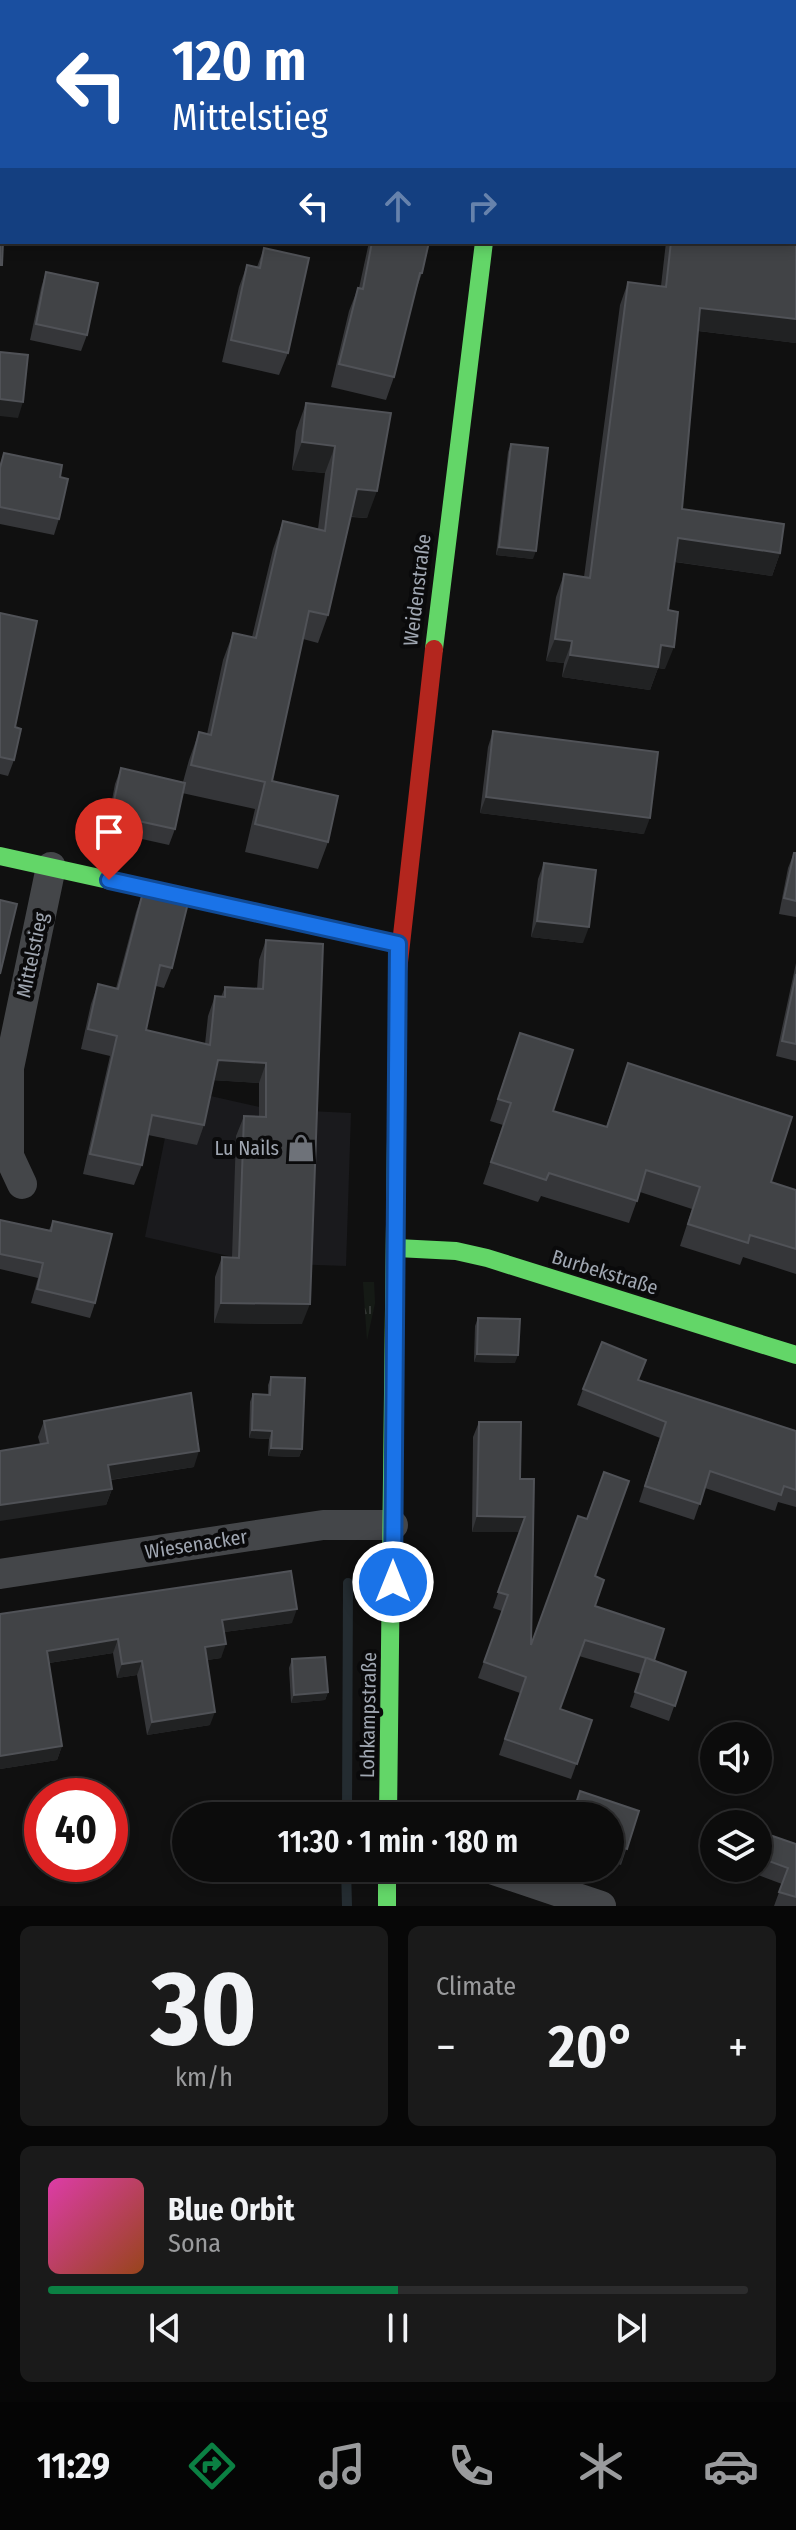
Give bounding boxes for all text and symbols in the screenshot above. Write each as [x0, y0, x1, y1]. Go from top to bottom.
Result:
text: 120 m [172, 28, 307, 95]
icon: left [40, 32, 144, 136]
text: Mittelstieg [172, 96, 328, 140]
icon: left [292, 184, 336, 228]
icon: ahead [376, 184, 420, 228]
icon: right [460, 184, 504, 228]
street label: Weidenstraße [398, 533, 436, 647]
pin [75, 798, 143, 880]
icon: arrive [87, 810, 131, 854]
street label: Mittelstieg [11, 910, 53, 1000]
shop icon: Lu Nails [286, 1133, 316, 1163]
place label: Lu Nails [214, 1136, 279, 1160]
street label: Burbekstraße [549, 1244, 661, 1300]
street label: Wiesenacker [143, 1524, 249, 1564]
position arrow [351, 1540, 435, 1624]
street label: Lohkampstraße [355, 1652, 381, 1778]
map controls [700, 1722, 772, 1882]
button: sound [700, 1722, 772, 1794]
speed limit sign: 40 [24, 1778, 128, 1882]
button: layers [700, 1810, 772, 1882]
text: 11:30 · 1 min · 180 m [278, 1824, 518, 1860]
text: 30 [151, 1947, 257, 2072]
text: Climate [436, 1971, 516, 2002]
text: 20° [548, 2011, 636, 2083]
text: − [436, 2021, 456, 2074]
text: + [728, 2021, 748, 2074]
text: km/h [175, 2062, 233, 2093]
text: Blue Orbit [168, 2192, 294, 2228]
text: Sona [168, 2228, 221, 2259]
icon: previous [143, 2306, 187, 2350]
icon: pause [376, 2306, 420, 2350]
icon: next [609, 2306, 653, 2350]
icon: directions [184, 2438, 240, 2494]
icon: music [314, 2438, 370, 2494]
icon: phone [443, 2438, 499, 2494]
icon: climate [573, 2438, 629, 2494]
icon: car [703, 2438, 759, 2494]
text: 11:29 [37, 2444, 110, 2488]

